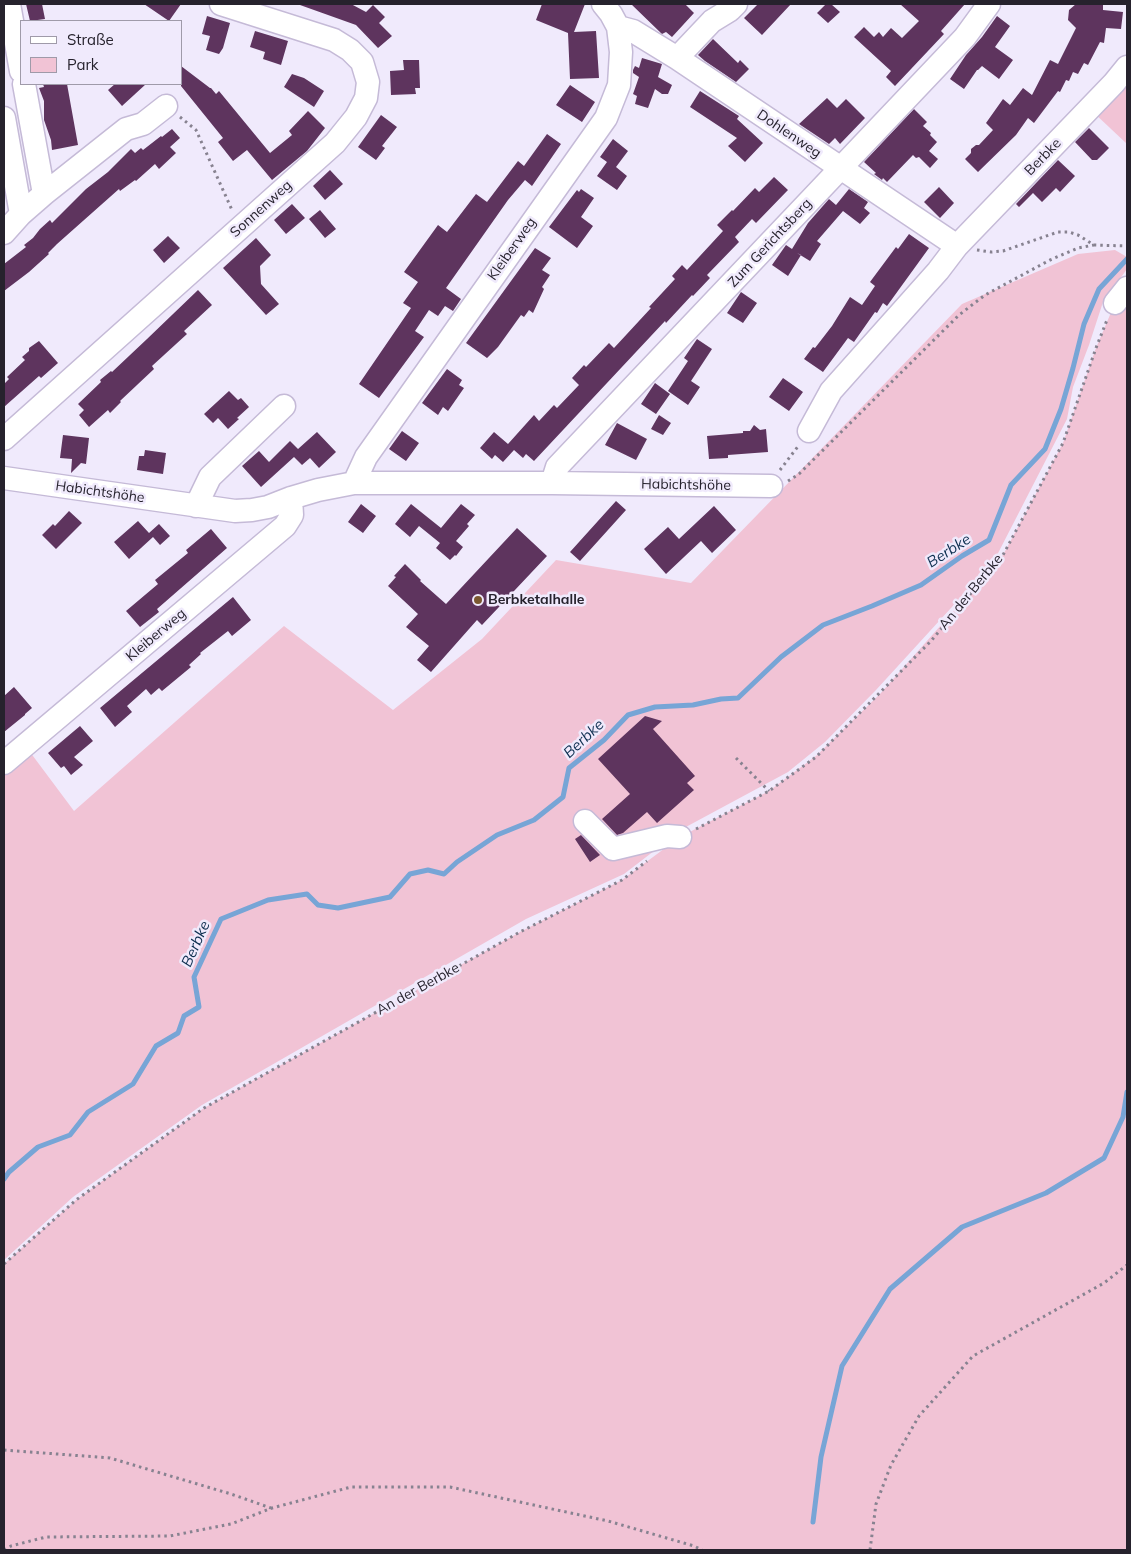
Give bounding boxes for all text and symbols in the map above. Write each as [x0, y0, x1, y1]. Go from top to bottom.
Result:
legend [20, 20, 182, 85]
text: Straße [67, 30, 114, 49]
text: Park [67, 55, 99, 74]
street label: Dohlenweg [754, 106, 824, 162]
street label: Berbke [1021, 135, 1065, 179]
street label: Sonnenweg [227, 177, 295, 241]
street label: Zum Gerichtsberg [725, 195, 815, 291]
street label: Kleiberweg [484, 214, 540, 284]
street label: Habichtshöhe [641, 476, 731, 494]
street label: Habichtshöhe [54, 477, 146, 507]
water label: Berbke [924, 530, 974, 572]
street label: An der Berbke [935, 551, 1007, 633]
place label: Berbketalhalle [488, 592, 584, 608]
marker: Berbketalhalle [472, 594, 484, 606]
street label: Kleiberweg [123, 605, 189, 665]
water label: Berbke [560, 716, 608, 762]
water label: Berbke [178, 918, 214, 970]
street label: An der Berbke [374, 959, 462, 1019]

